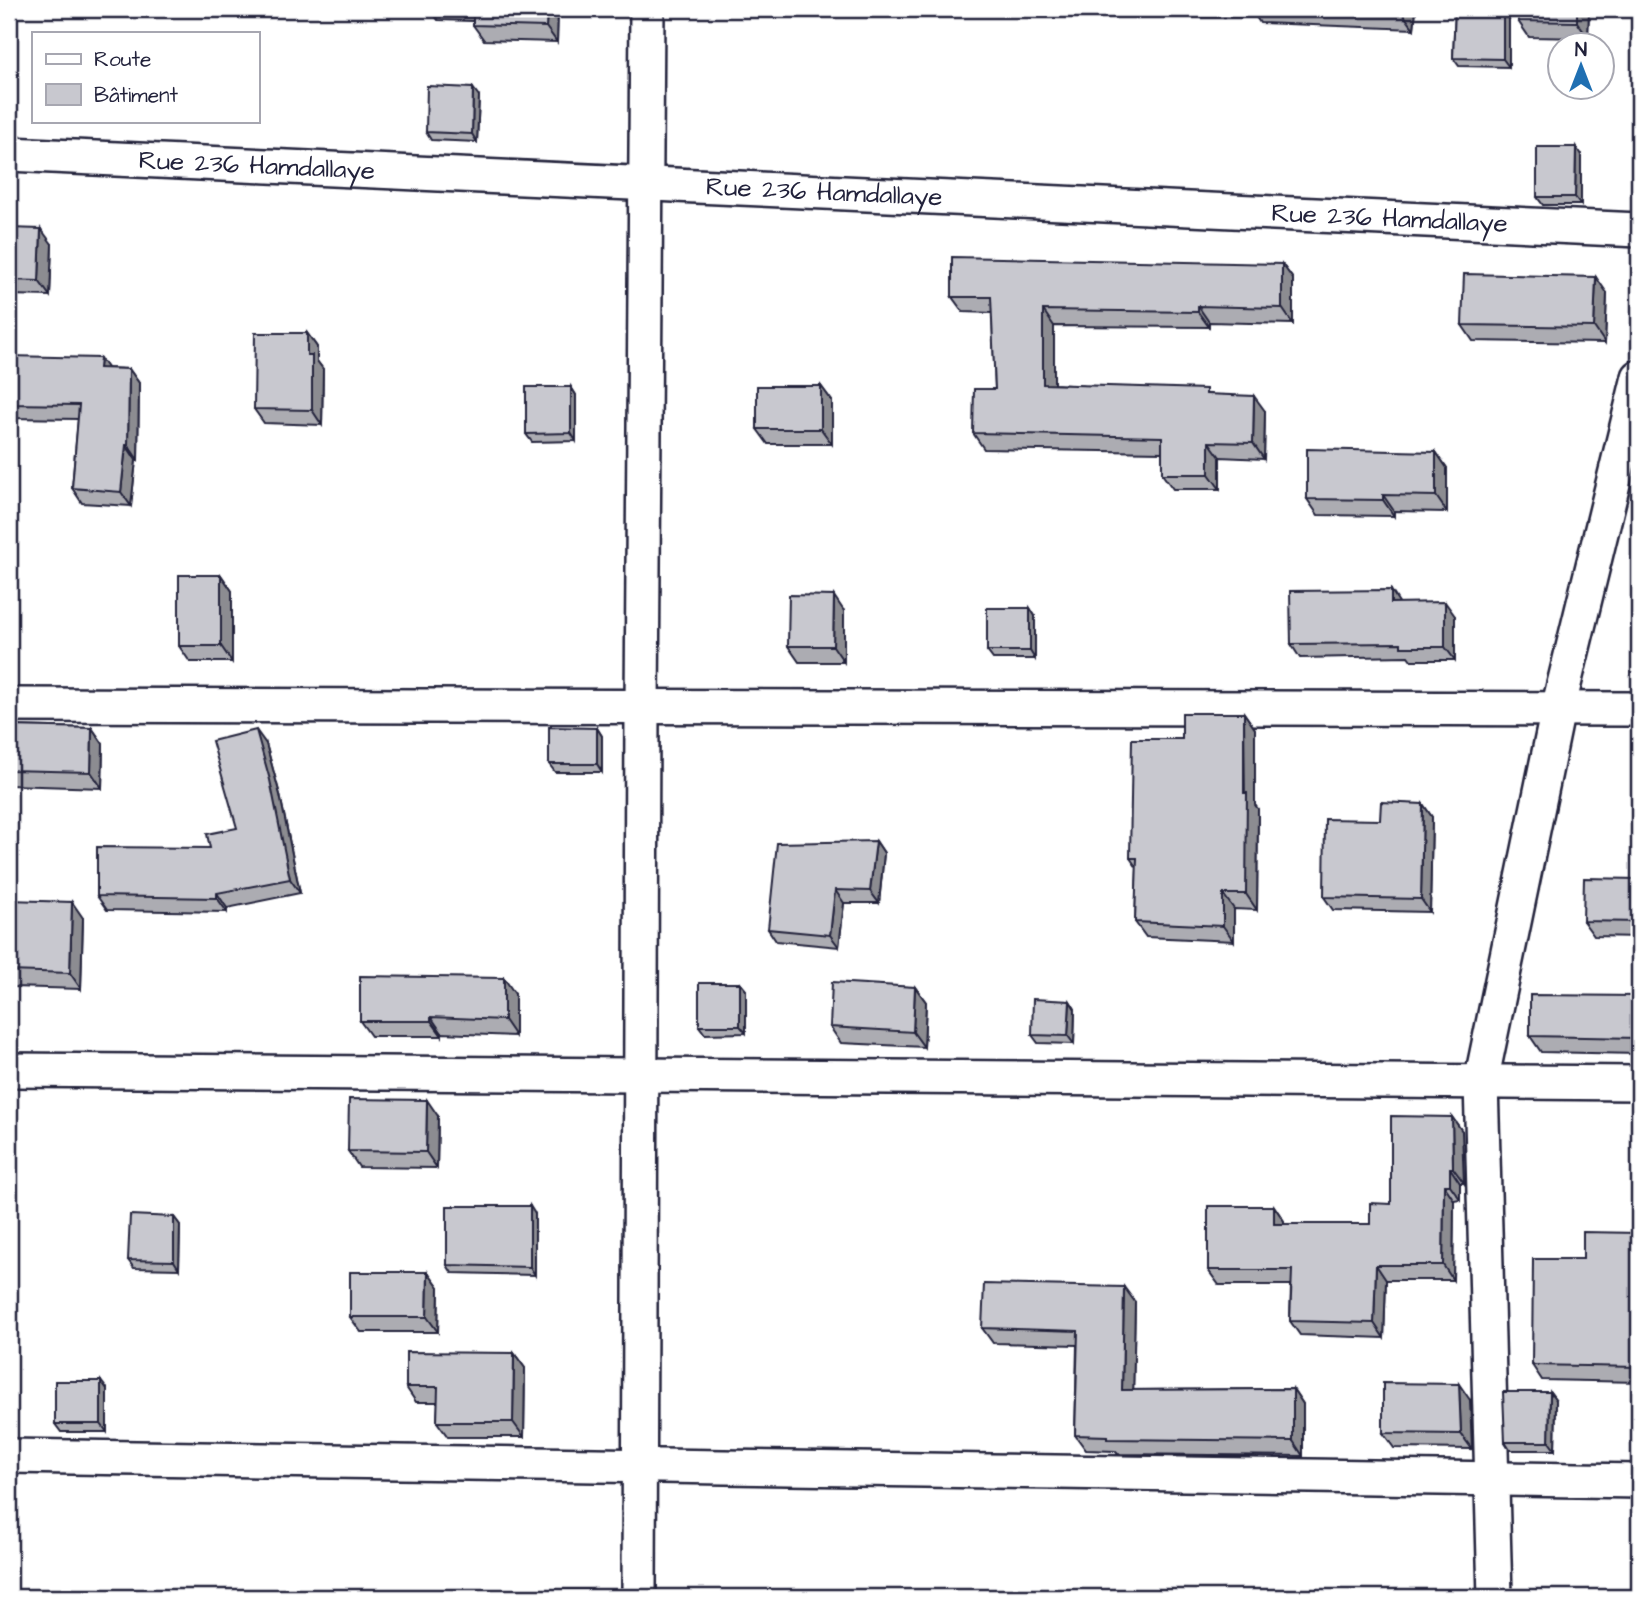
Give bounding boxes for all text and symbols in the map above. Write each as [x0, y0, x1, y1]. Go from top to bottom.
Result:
legend [32, 32, 259, 122]
north arrow [1546, 32, 1616, 102]
text: N [1575, 37, 1587, 64]
text: Route [94, 45, 151, 74]
text: Bâtiment [94, 81, 178, 110]
street label: Rue 236 Hamdallaye [138, 142, 376, 190]
street label: Rue 236 Hamdallaye [705, 169, 943, 217]
street label: Rue 236 Hamdallaye [1270, 195, 1509, 243]

